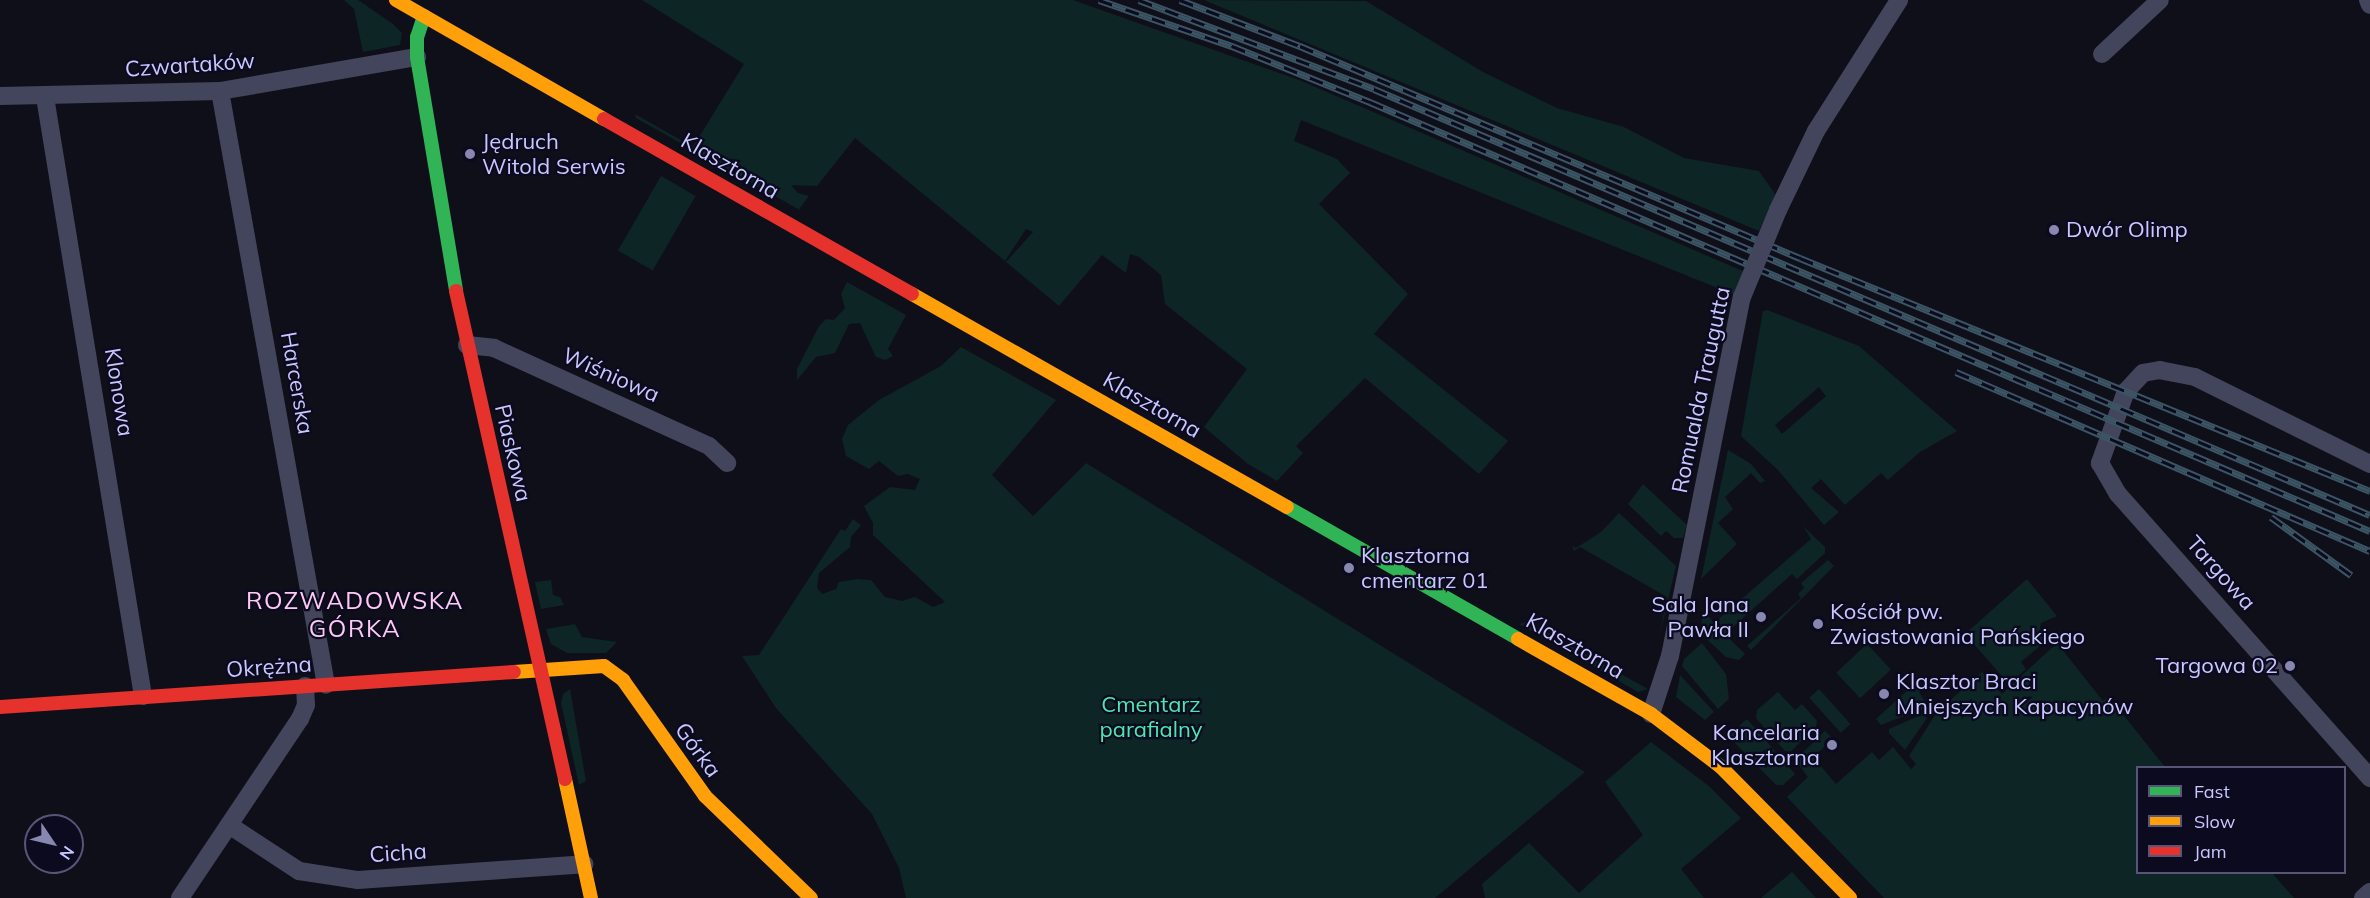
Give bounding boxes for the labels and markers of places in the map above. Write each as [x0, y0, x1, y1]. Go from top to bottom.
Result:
place label: Jędruch Witold Serwis [482, 128, 626, 180]
marker: Jędruch Witold Serwis [463, 147, 477, 161]
place label: Dwór Olimp [2066, 217, 2188, 243]
marker: Dwór Olimp [2047, 223, 2061, 237]
place label: Klasztorna cmentarz 01 [1361, 542, 1489, 594]
marker: Klasztorna cmentarz 01 [1342, 561, 1356, 575]
place label: Sala Jana Pawła II [1651, 591, 1749, 642]
place label: Kościół pw. Zwiastowania Pańskiego [1830, 598, 2085, 650]
marker: Sala Jana Pawła II [1754, 610, 1768, 624]
marker: Kościół pw. Zwiastowania Pańskiego [1811, 617, 1825, 631]
place label: Targowa 02 [2155, 653, 2278, 679]
marker: Targowa 02 [2283, 659, 2297, 673]
place label: Klasztor Braci Mniejszych Kapucynów [1896, 668, 2133, 720]
marker: Klasztor Braci Mniejszych Kapucynów [1877, 687, 1891, 701]
place label: Kancelaria Klasztorna [1711, 719, 1820, 770]
marker: Kancelaria Klasztorna [1825, 738, 1839, 752]

